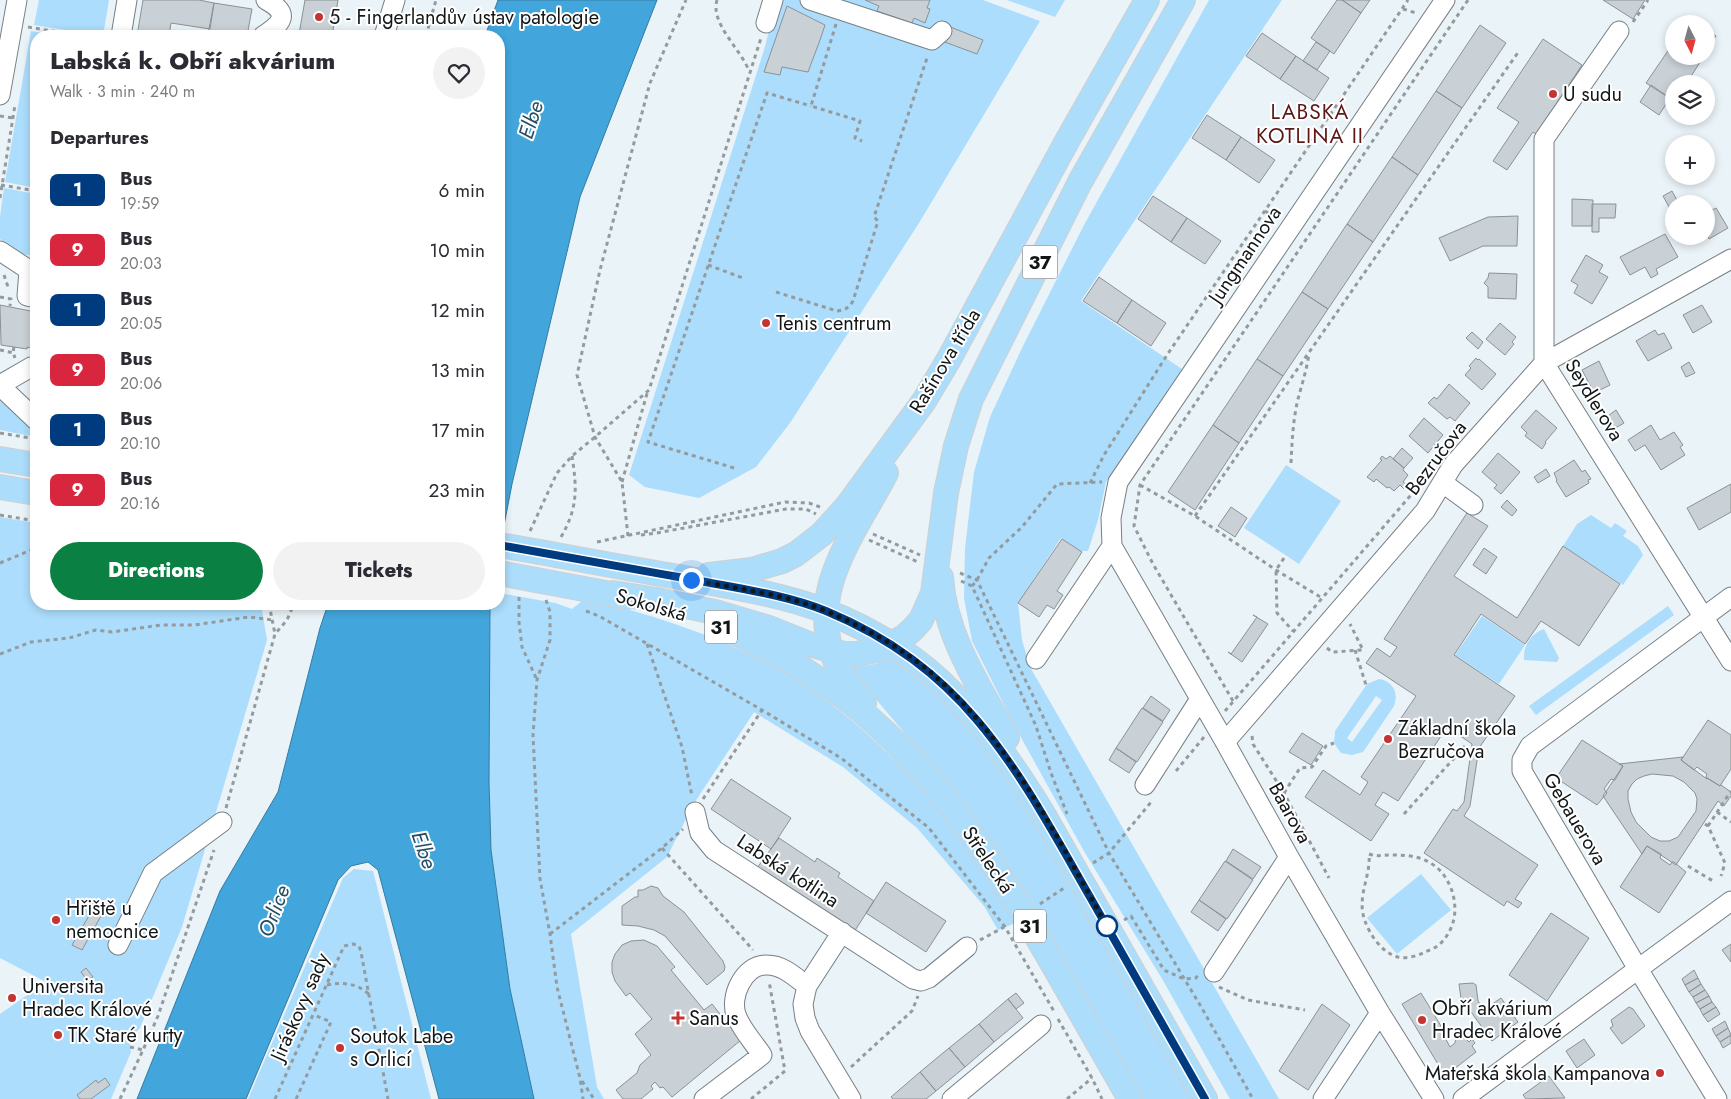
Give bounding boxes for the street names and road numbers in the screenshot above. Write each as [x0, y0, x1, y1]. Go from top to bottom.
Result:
street label: Jungmannova [1200, 200, 1288, 312]
road number: 37 [1022, 246, 1058, 278]
street label: Rašínova třída [902, 303, 988, 419]
street label: Seydlerova [1557, 353, 1631, 447]
street label: Bezručova [1398, 415, 1474, 501]
street label: Sokolská [612, 581, 690, 629]
road number: 31 [705, 610, 737, 644]
street label: Gebauerova [1536, 767, 1614, 871]
street label: Baarova [1261, 777, 1319, 849]
street label: Střelecká [955, 821, 1021, 899]
street label: Labská kotlina [731, 827, 845, 915]
road number: 31 [1014, 909, 1046, 942]
street label: Jiráskovy sady [262, 948, 337, 1069]

